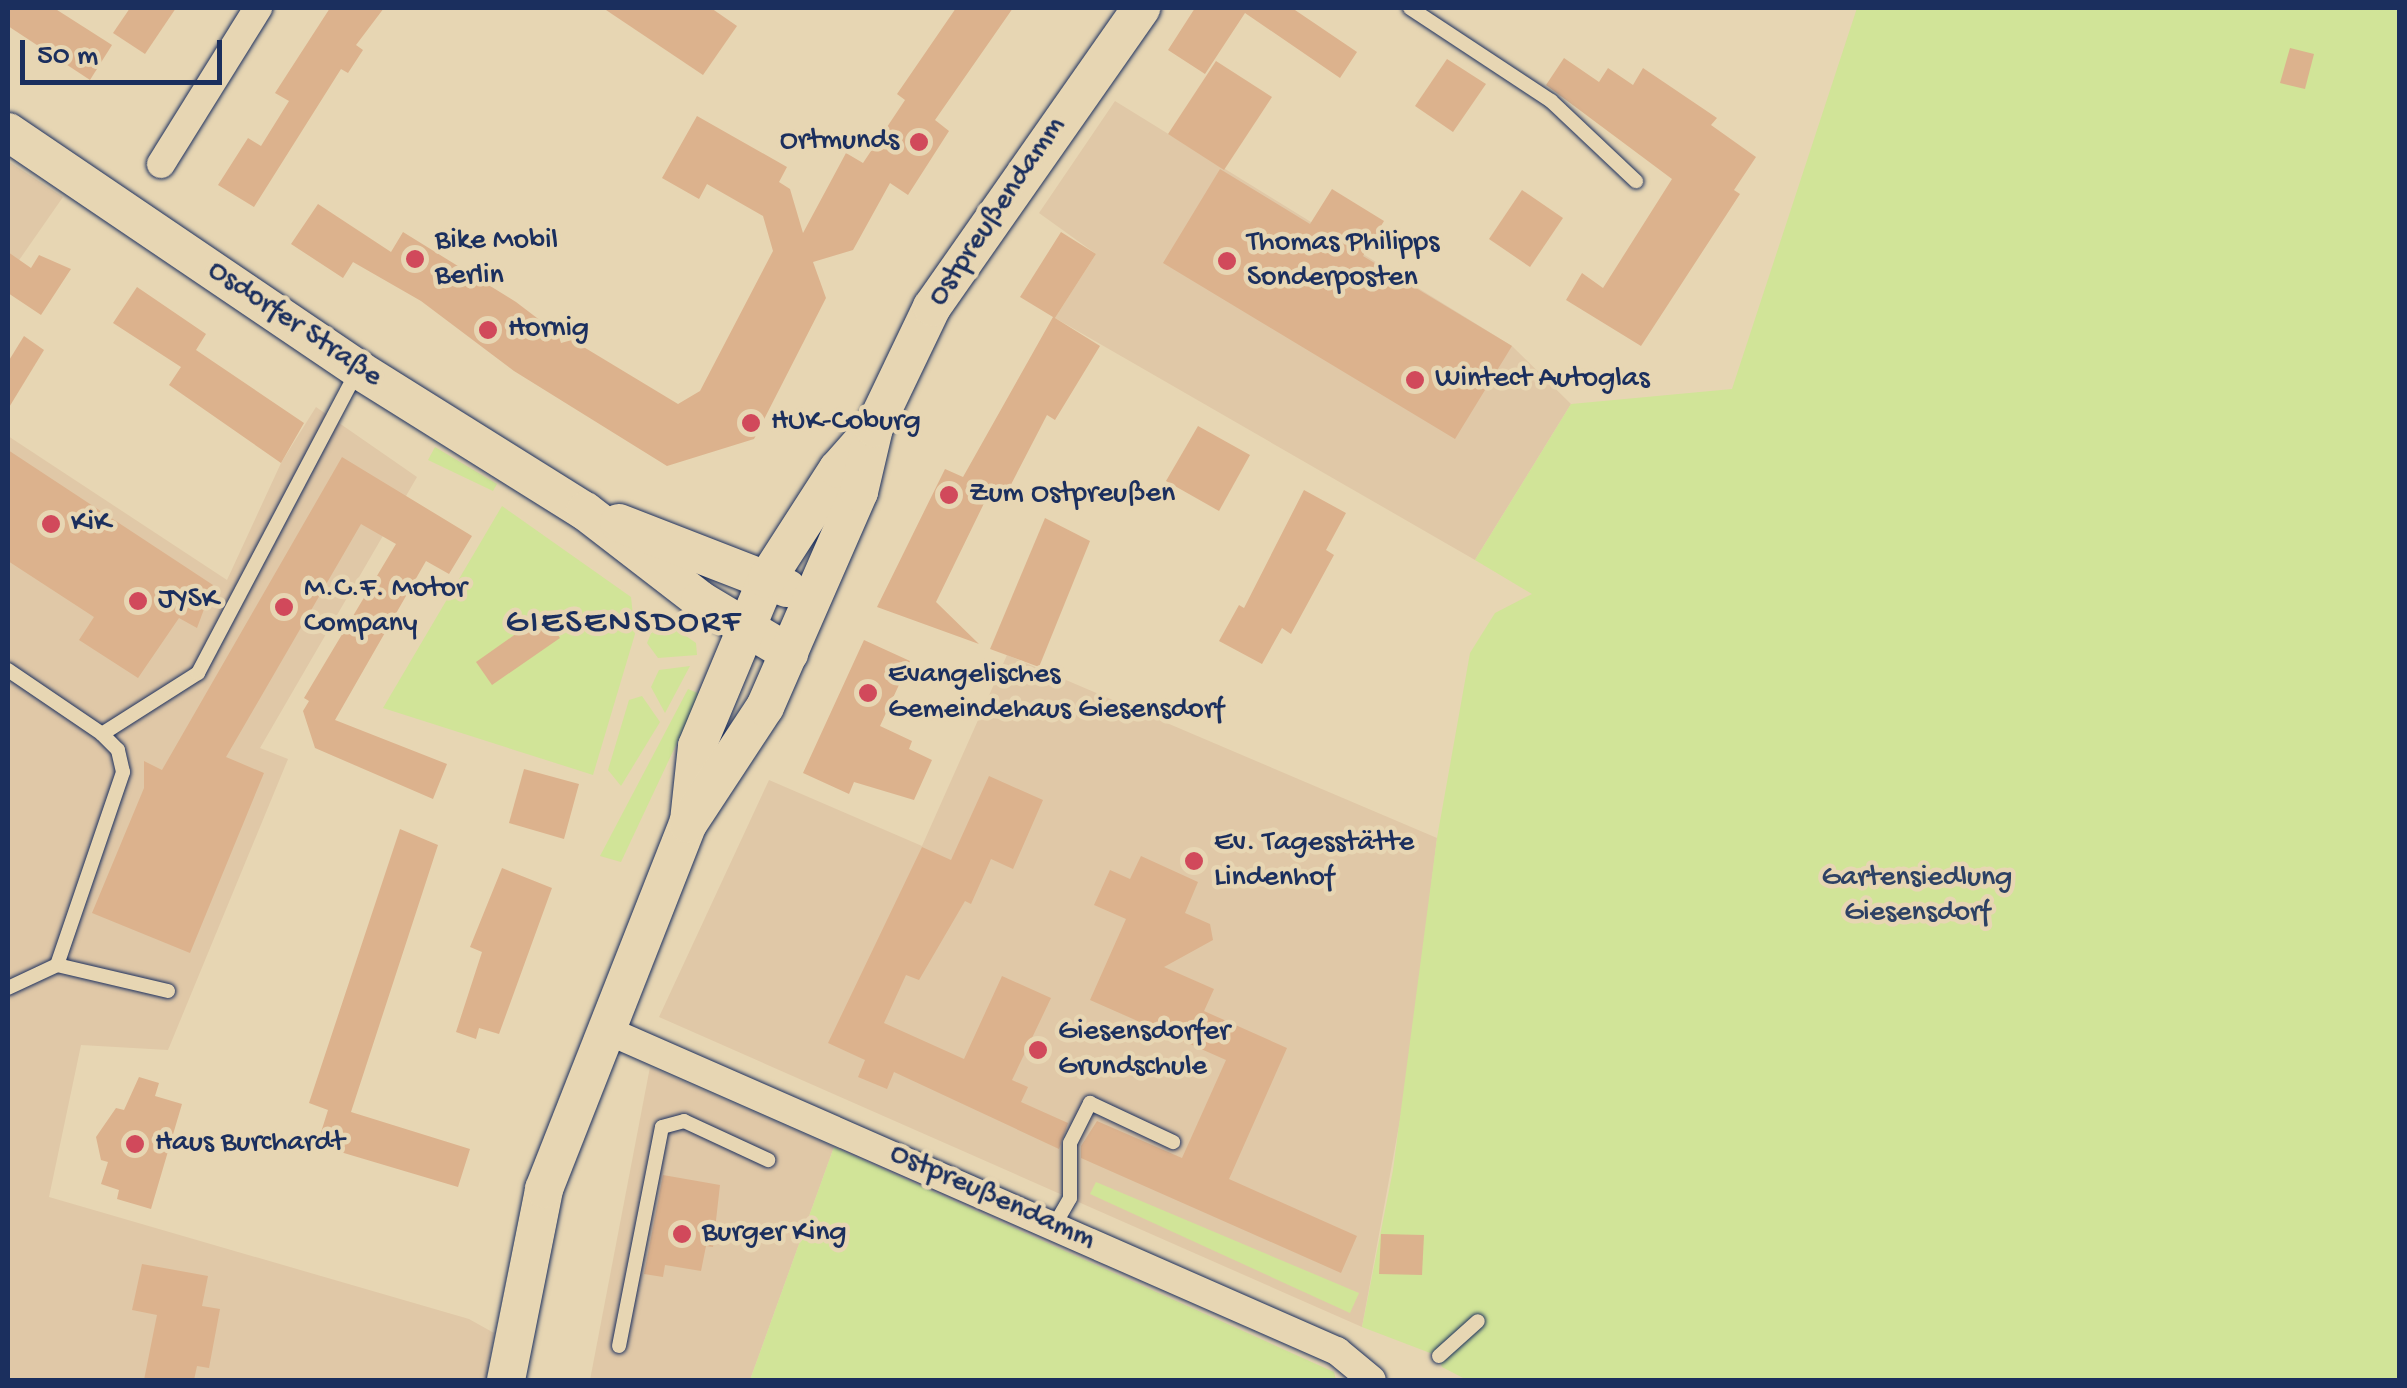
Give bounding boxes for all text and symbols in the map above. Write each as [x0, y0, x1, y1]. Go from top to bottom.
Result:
scale bar [25, 20, 228, 82]
text: 50 m [37, 40, 98, 75]
street label: Ostpreußendamm [921, 110, 1075, 314]
place label: Ortmunds [780, 124, 899, 160]
marker: Ortmunds [908, 131, 930, 153]
place label: Bike Mobil Berlin [435, 224, 558, 294]
place label: Thomas Philipps Sonderposten [1247, 226, 1439, 296]
marker: Bike Mobil Berlin [404, 248, 426, 270]
marker: Thomas Philipps Sonderposten [1216, 250, 1238, 272]
street label: Osdorfer Straße [200, 253, 388, 397]
place label: Hornig [508, 312, 589, 348]
marker: Hornig [477, 319, 499, 341]
place label: Wintect Autoglas [1435, 362, 1649, 398]
marker: Wintect Autoglas [1404, 369, 1426, 391]
place label: HUK-Coburg [771, 405, 921, 441]
marker: HUK-Coburg [740, 412, 762, 434]
place label: Zum Ostpreußen [969, 477, 1175, 513]
marker: Zum Ostpreußen [938, 484, 960, 506]
place label: KiK [71, 506, 111, 542]
marker: KiK [40, 513, 62, 535]
place label: M.C.F. Motor Company [304, 572, 467, 642]
place label: JYSK [158, 583, 218, 619]
marker: JYSK [127, 590, 149, 612]
marker: M.C.F. Motor Company [273, 596, 295, 618]
district label: GIESENSDORF [505, 603, 743, 645]
place label: Evangelisches Gemeindehaus Giesensdorf [888, 658, 1224, 728]
marker: Evangelisches Gemeindehaus Giesensdorf [857, 682, 879, 704]
place label: Ev. Tagesstätte Lindenhof [1214, 826, 1414, 896]
marker: Ev. Tagesstätte Lindenhof [1183, 850, 1205, 872]
park label: Gartensiedlung Giesensdorf [1822, 861, 2012, 932]
place label: Giesensdorfer Grundschule [1058, 1015, 1230, 1086]
marker: Giesensdorfer Grundschule [1027, 1039, 1049, 1061]
place label: Haus Burchardt [155, 1126, 344, 1162]
marker: Haus Burchardt [124, 1133, 146, 1155]
street label: Ostpreußendamm [884, 1137, 1100, 1259]
place label: Burger King [702, 1216, 847, 1252]
marker: Burger King [671, 1223, 693, 1245]

